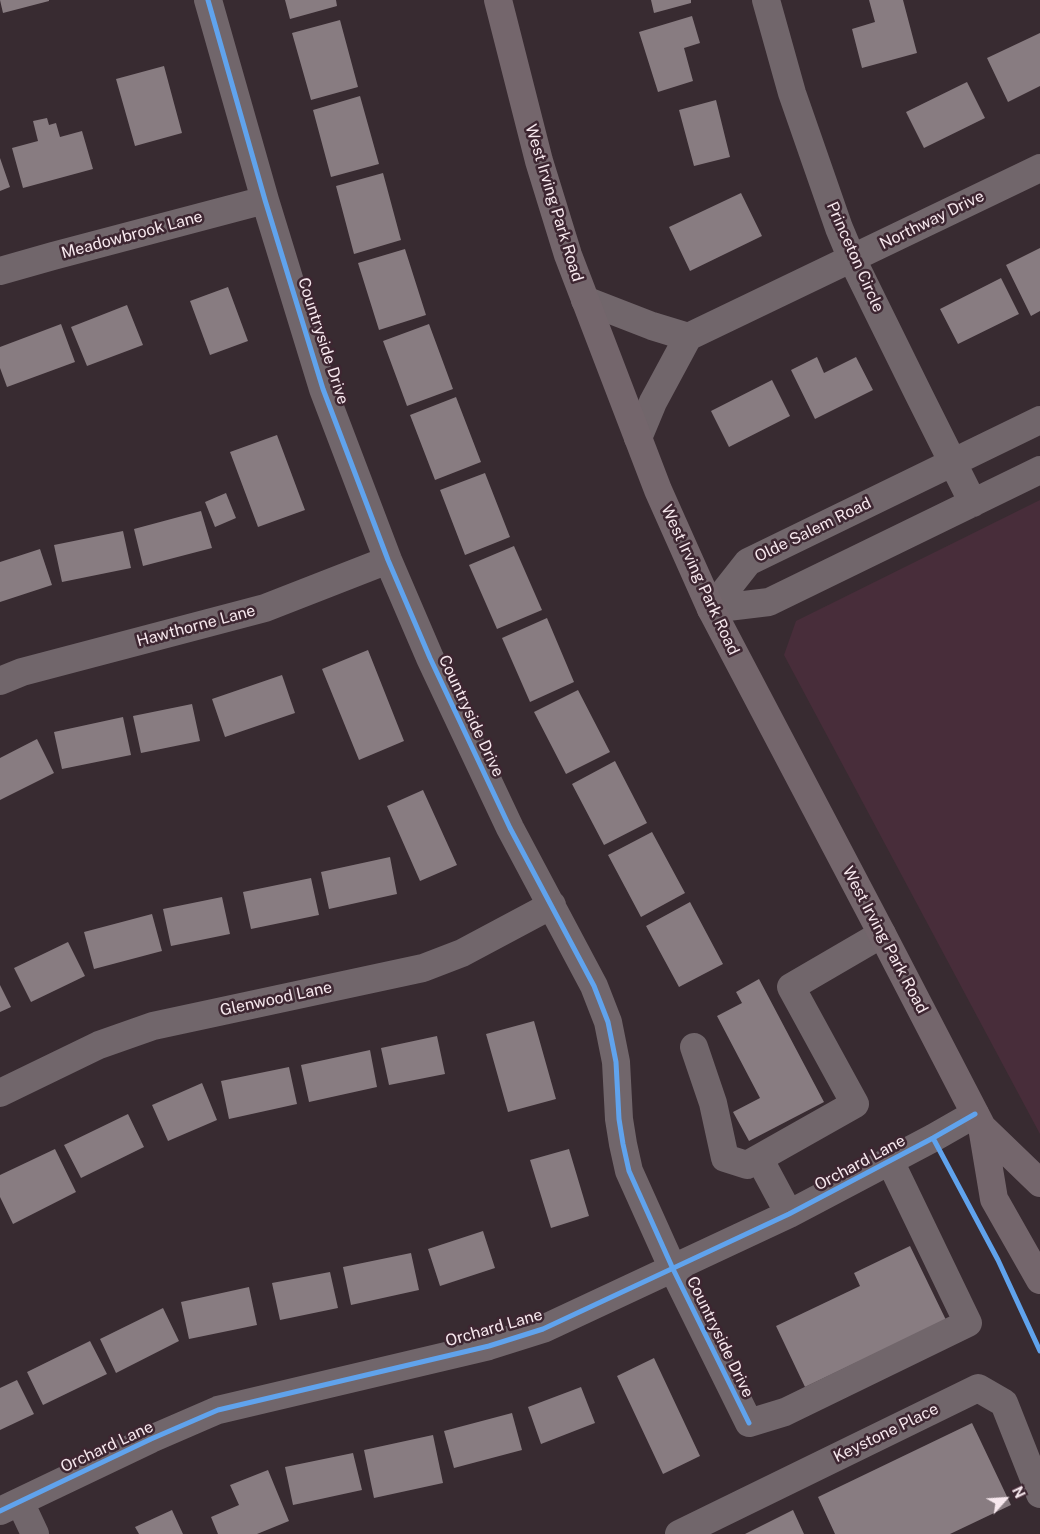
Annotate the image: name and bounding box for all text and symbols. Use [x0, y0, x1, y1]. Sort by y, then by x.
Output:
street label: West Irving Park Road [521, 122, 587, 284]
street label: Northway Drive [877, 186, 987, 254]
street label: Princeton Circle [822, 199, 888, 315]
street label: Meadowbrook Lane [59, 207, 205, 263]
street label: Countryside Drive [293, 275, 353, 407]
street label: Olde Salem Road [752, 493, 874, 567]
street label: West Irving Park Road [657, 502, 743, 658]
street label: Hawthorne Lane [134, 601, 258, 651]
street label: Countryside Drive [434, 652, 508, 780]
street label: West Irving Park Road [838, 863, 932, 1017]
street label: Glenwood Lane [218, 978, 334, 1020]
street label: Orchard Lane [811, 1131, 909, 1195]
street label: Countryside Drive [682, 1273, 758, 1401]
street label: Orchard Lane [443, 1305, 545, 1351]
street label: Keystone Place [830, 1399, 942, 1467]
street label: Orchard Lane [58, 1417, 156, 1477]
north arrow [980, 1474, 1030, 1524]
text: N [1009, 1484, 1028, 1501]

